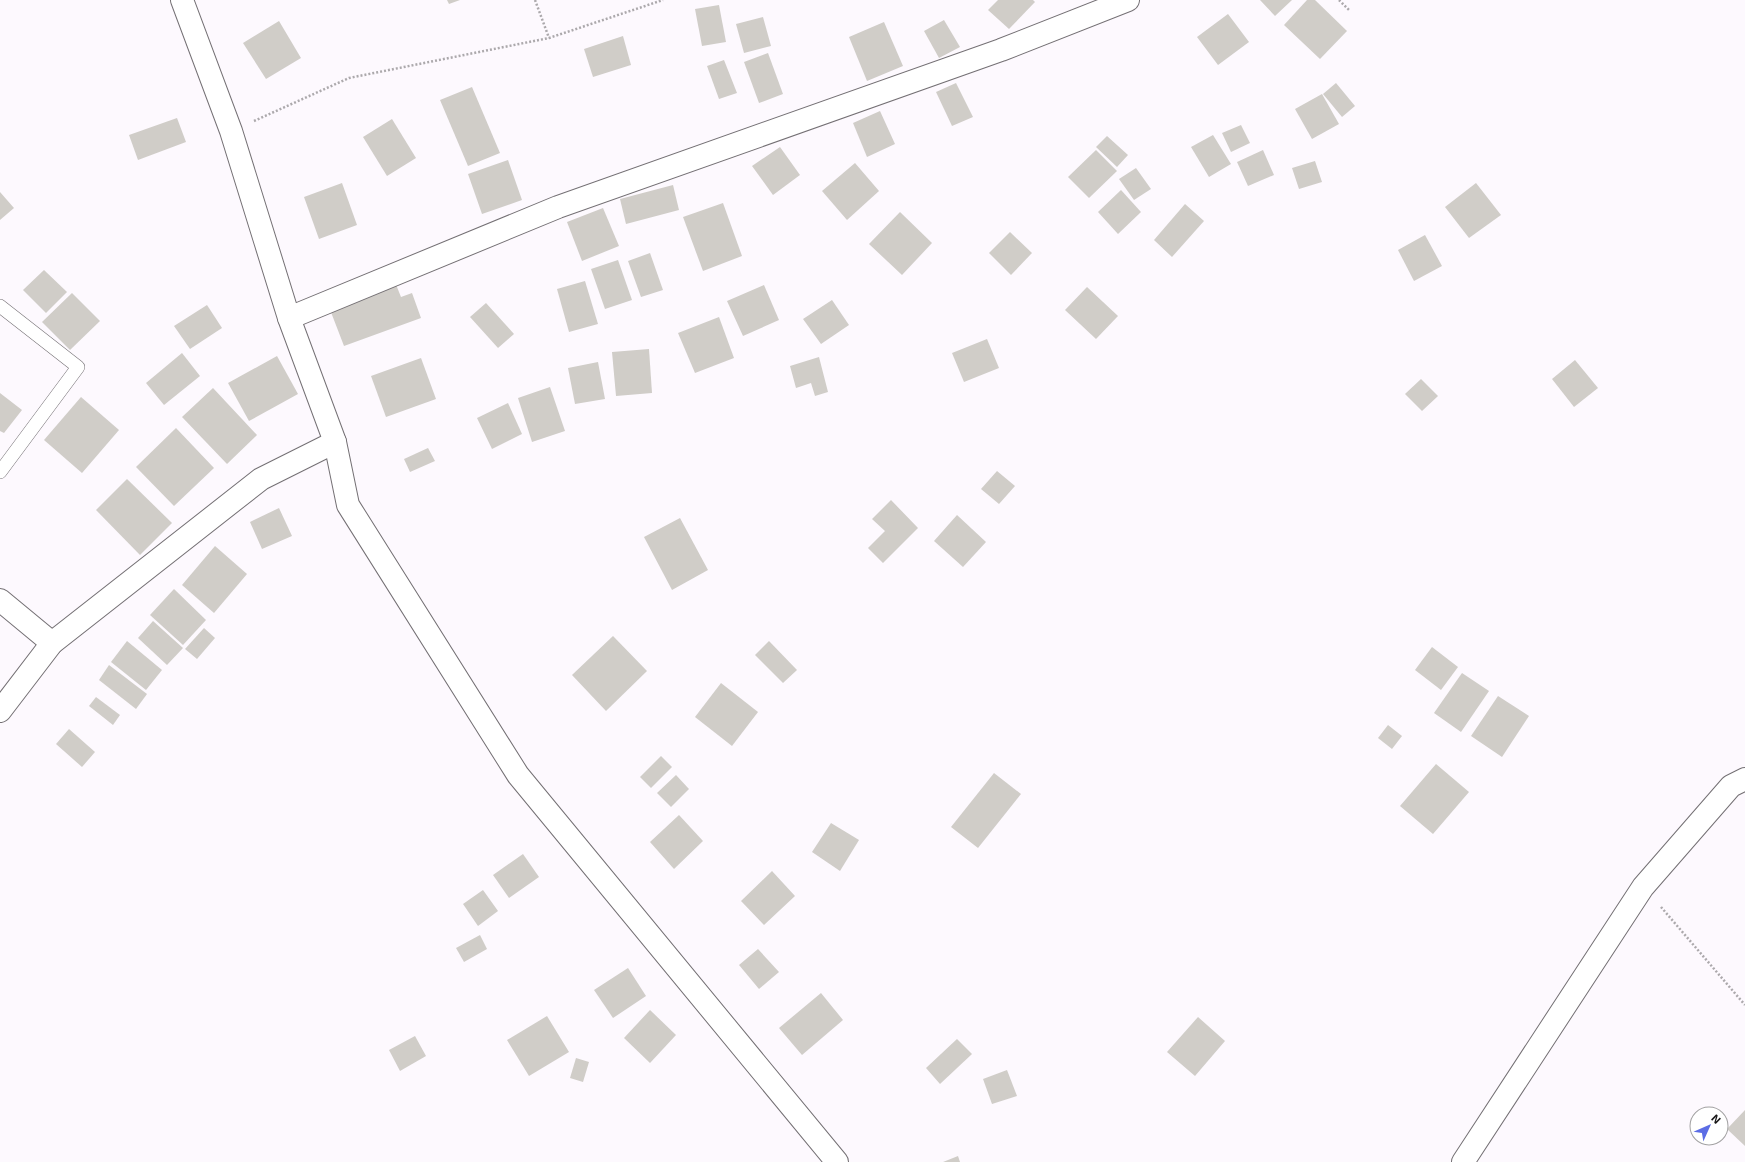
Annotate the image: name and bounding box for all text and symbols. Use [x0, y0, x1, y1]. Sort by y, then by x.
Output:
north arrow [1689, 1106, 1729, 1146]
text: N [1709, 1111, 1724, 1126]

